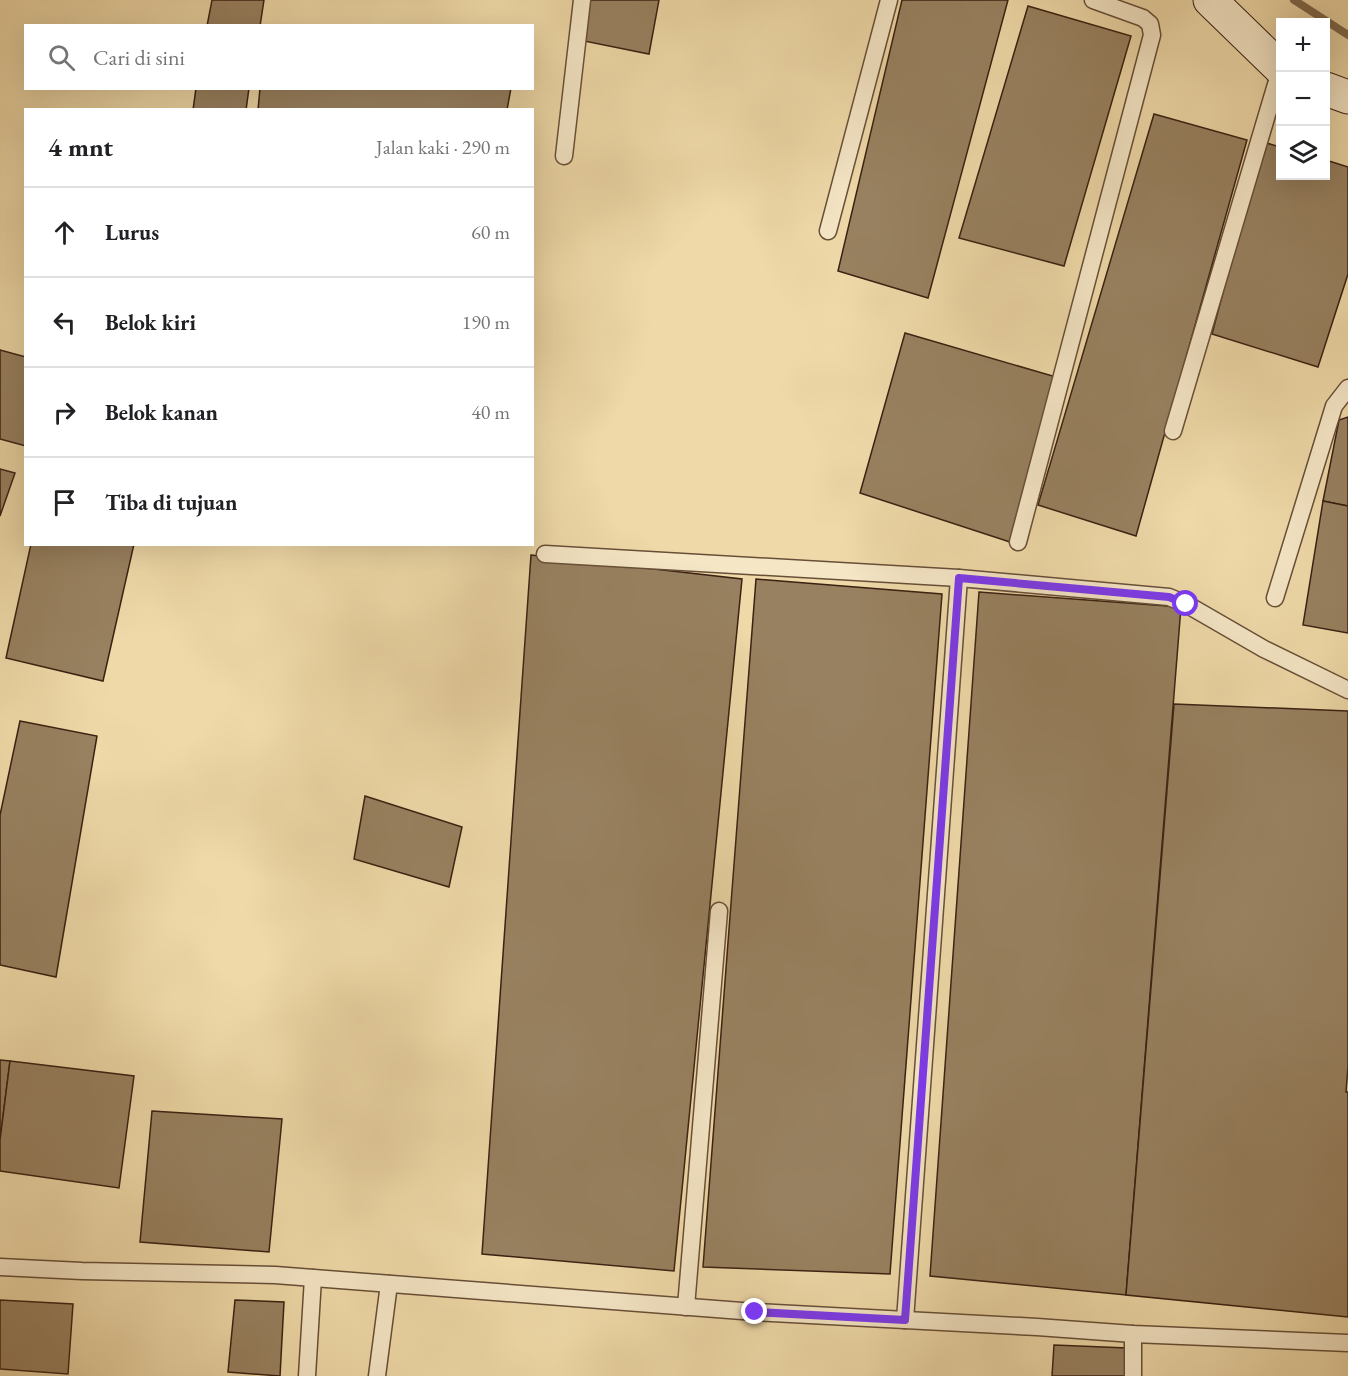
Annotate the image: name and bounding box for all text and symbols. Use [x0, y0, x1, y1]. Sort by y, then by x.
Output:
map controls [1276, 18, 1330, 180]
button: + [1276, 18, 1330, 72]
search box [24, 24, 534, 90]
icon: search [45, 41, 78, 74]
text: Cari di sini [93, 43, 185, 72]
button: − [1276, 72, 1330, 126]
button: layers [1276, 126, 1330, 180]
text: 4 mnt [48, 130, 113, 164]
text: Jalan kaki · 290 m [376, 134, 510, 160]
icon: ahead [48, 216, 81, 249]
text: Lurus [105, 218, 159, 247]
text: 60 m [471, 219, 510, 245]
icon: left [48, 306, 81, 339]
text: Belok kiri [105, 308, 196, 337]
text: 190 m [462, 309, 510, 335]
icon: right [48, 396, 81, 429]
text: Belok kanan [105, 398, 218, 427]
text: 40 m [471, 399, 510, 425]
icon: arrive [48, 486, 81, 519]
text: Tiba di tujuan [105, 488, 237, 517]
route start [1172, 590, 1198, 616]
route end [741, 1298, 767, 1324]

